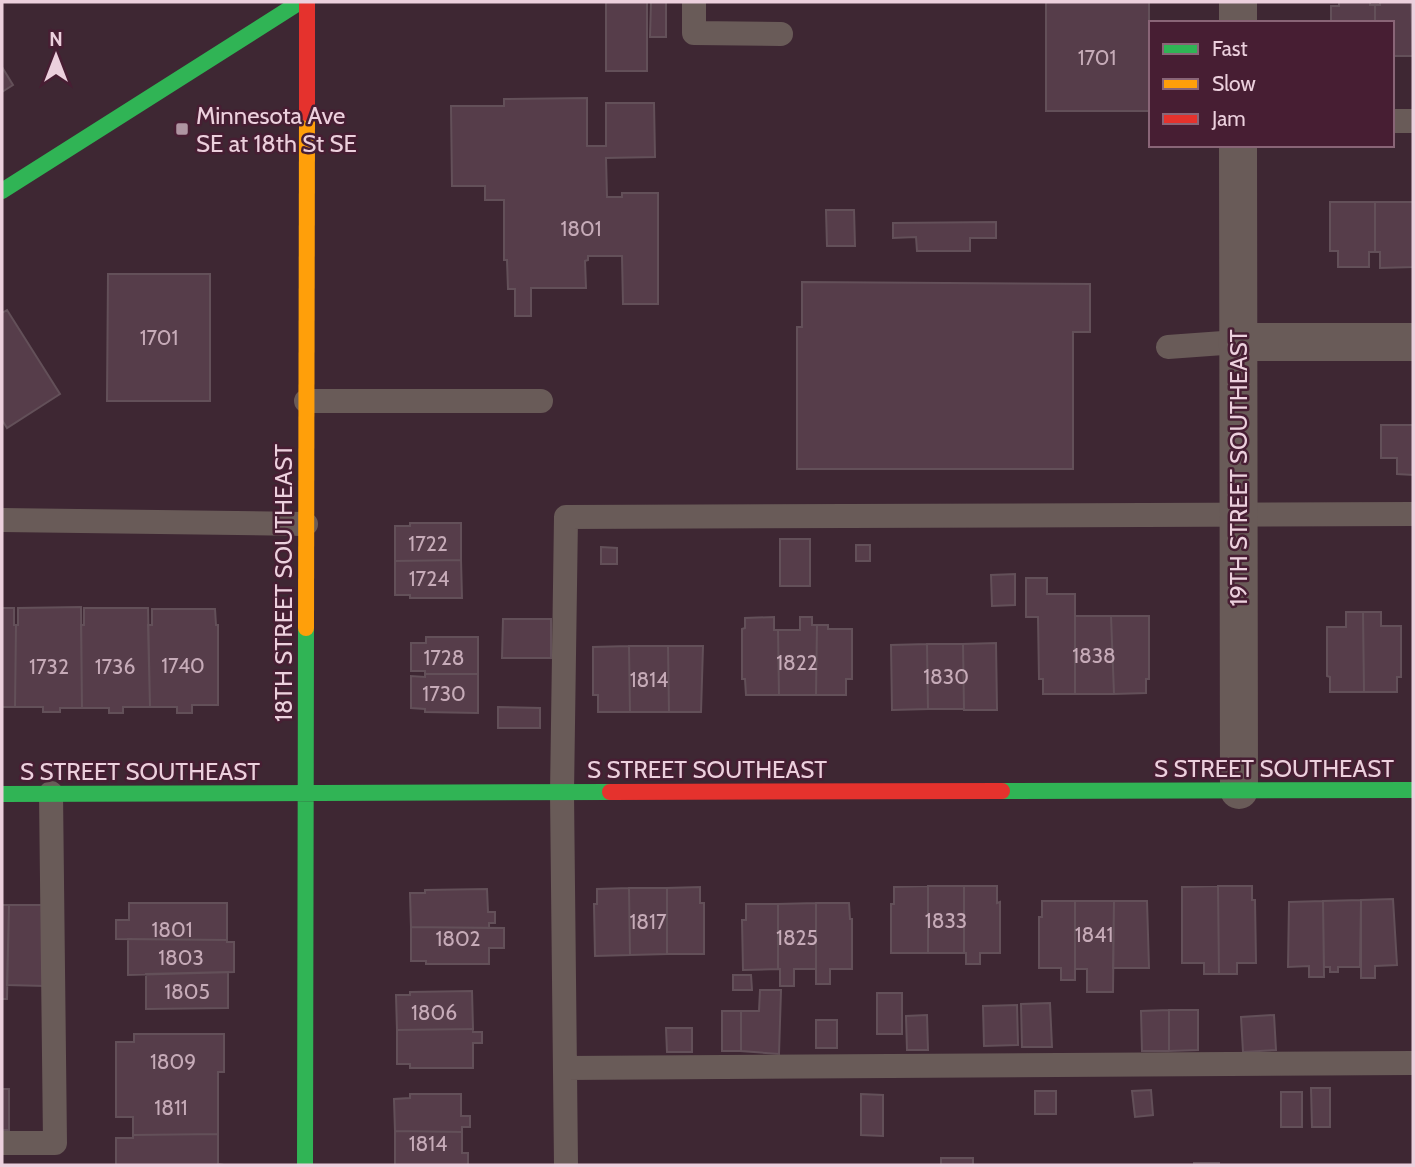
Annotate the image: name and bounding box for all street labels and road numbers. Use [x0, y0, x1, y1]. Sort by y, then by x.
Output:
street label: 19TH STREET SOUTHEAST [1224, 329, 1253, 607]
street label: 18TH STREET SOUTHEAST [269, 444, 298, 722]
street label: S STREET SOUTHEAST [1154, 754, 1394, 783]
street label: S STREET SOUTHEAST [587, 755, 827, 784]
street label: S STREET SOUTHEAST [20, 757, 260, 786]

